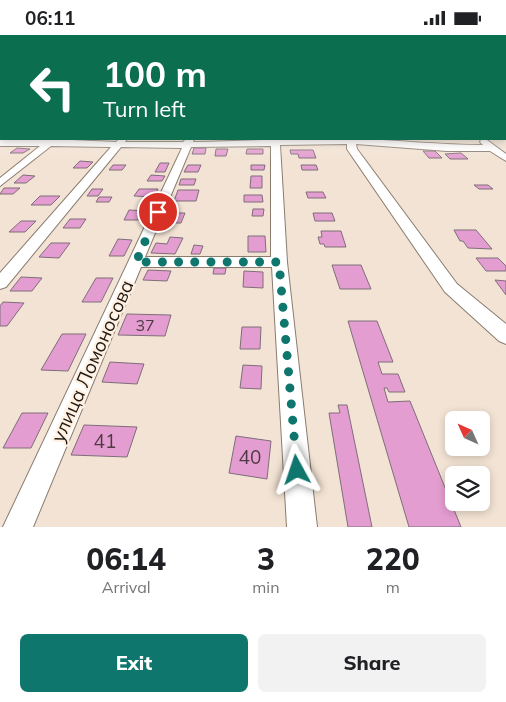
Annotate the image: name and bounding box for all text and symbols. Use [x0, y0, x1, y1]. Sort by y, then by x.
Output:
text: 06:11 [25, 6, 75, 30]
text: 100 m [103, 52, 207, 96]
icon: left [20, 55, 85, 120]
text: Turn left [103, 95, 186, 123]
pin [137, 191, 179, 233]
icon: arrive [144, 198, 172, 226]
street label: улица Ломоносова [45, 276, 139, 446]
house number: 37 [135, 315, 155, 335]
north arrow [445, 411, 490, 456]
map controls [445, 411, 490, 511]
house number: 41 [94, 429, 116, 453]
position arrow [270, 443, 322, 495]
house number: 40 [239, 445, 261, 469]
button: layers [445, 466, 490, 511]
text: 06:14 [86, 540, 166, 578]
text: 3 [257, 540, 275, 578]
text: 220 [366, 540, 420, 578]
text: Arrival [102, 577, 151, 597]
text: min [252, 577, 280, 597]
text: m [386, 577, 400, 597]
button: Exit [20, 634, 248, 692]
button: Share [258, 634, 486, 692]

